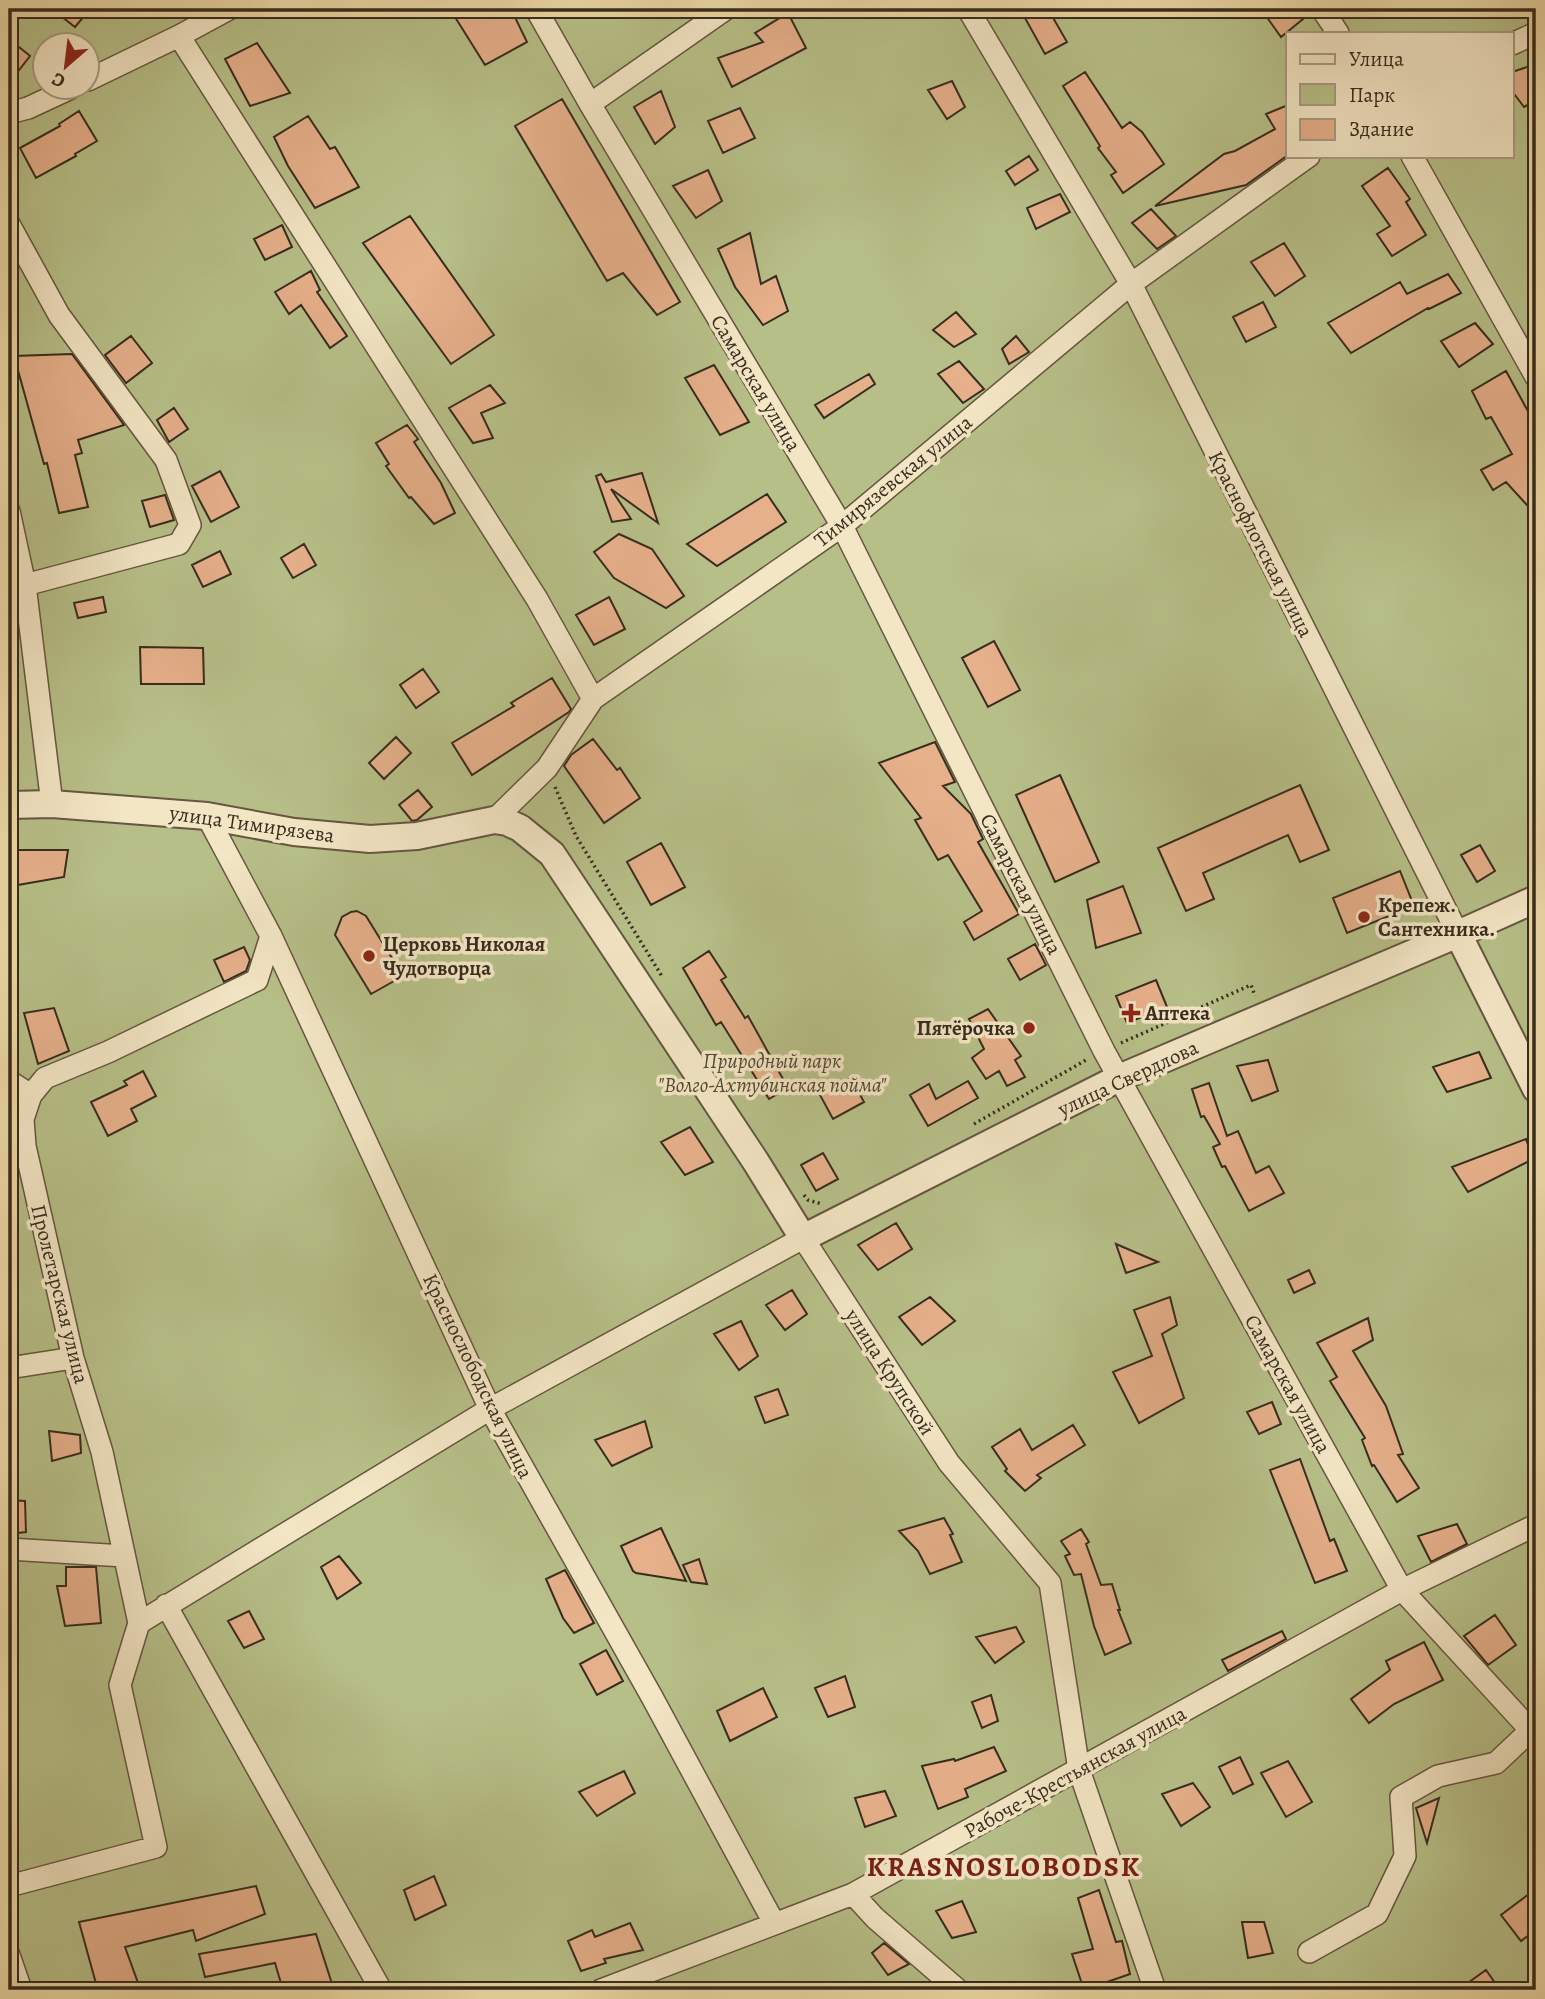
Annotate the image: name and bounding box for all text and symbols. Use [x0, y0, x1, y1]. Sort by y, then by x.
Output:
north arrow [32, 32, 102, 102]
legend [1286, 32, 1514, 158]
text: Улица [1349, 45, 1404, 73]
text: С [47, 66, 70, 94]
text: Парк [1349, 81, 1395, 109]
text: Здание [1349, 115, 1414, 143]
street label: Самарская улица [704, 309, 808, 457]
street label: Тимирязевская улица [808, 408, 978, 554]
street label: Краснофлотская улица [1202, 446, 1320, 642]
street label: улица Тимирязева [167, 798, 337, 849]
street label: Самарская улица [973, 809, 1069, 960]
place label: Крепеж. Сантехника. [1378, 891, 1495, 943]
marker: Крепеж. Сантехника. [1356, 909, 1372, 925]
place label: Церковь Николая Чудотворца [383, 930, 545, 982]
marker: Церковь Николая Чудотворца [361, 948, 377, 964]
place label: Аптека [1144, 999, 1210, 1027]
marker: Аптека [1123, 1005, 1139, 1021]
place label: Пятёрочка [917, 1014, 1015, 1042]
marker: Пятёрочка [1021, 1020, 1037, 1036]
street label: улица Свердлова [1052, 1033, 1203, 1123]
park label: Природный парк "Волго-Ахтубинская пойма" [658, 1047, 887, 1099]
street label: Пролетарская улица [24, 1201, 96, 1387]
street label: Краснослободская улица [416, 1269, 540, 1484]
street label: улица Крупской [838, 1303, 941, 1441]
street label: Самарская улица [1238, 1310, 1338, 1459]
street label: Рабоче-Крестьянская улица [959, 1699, 1191, 1845]
district label: KRASNOSLOBODSK [867, 1848, 1141, 1886]

